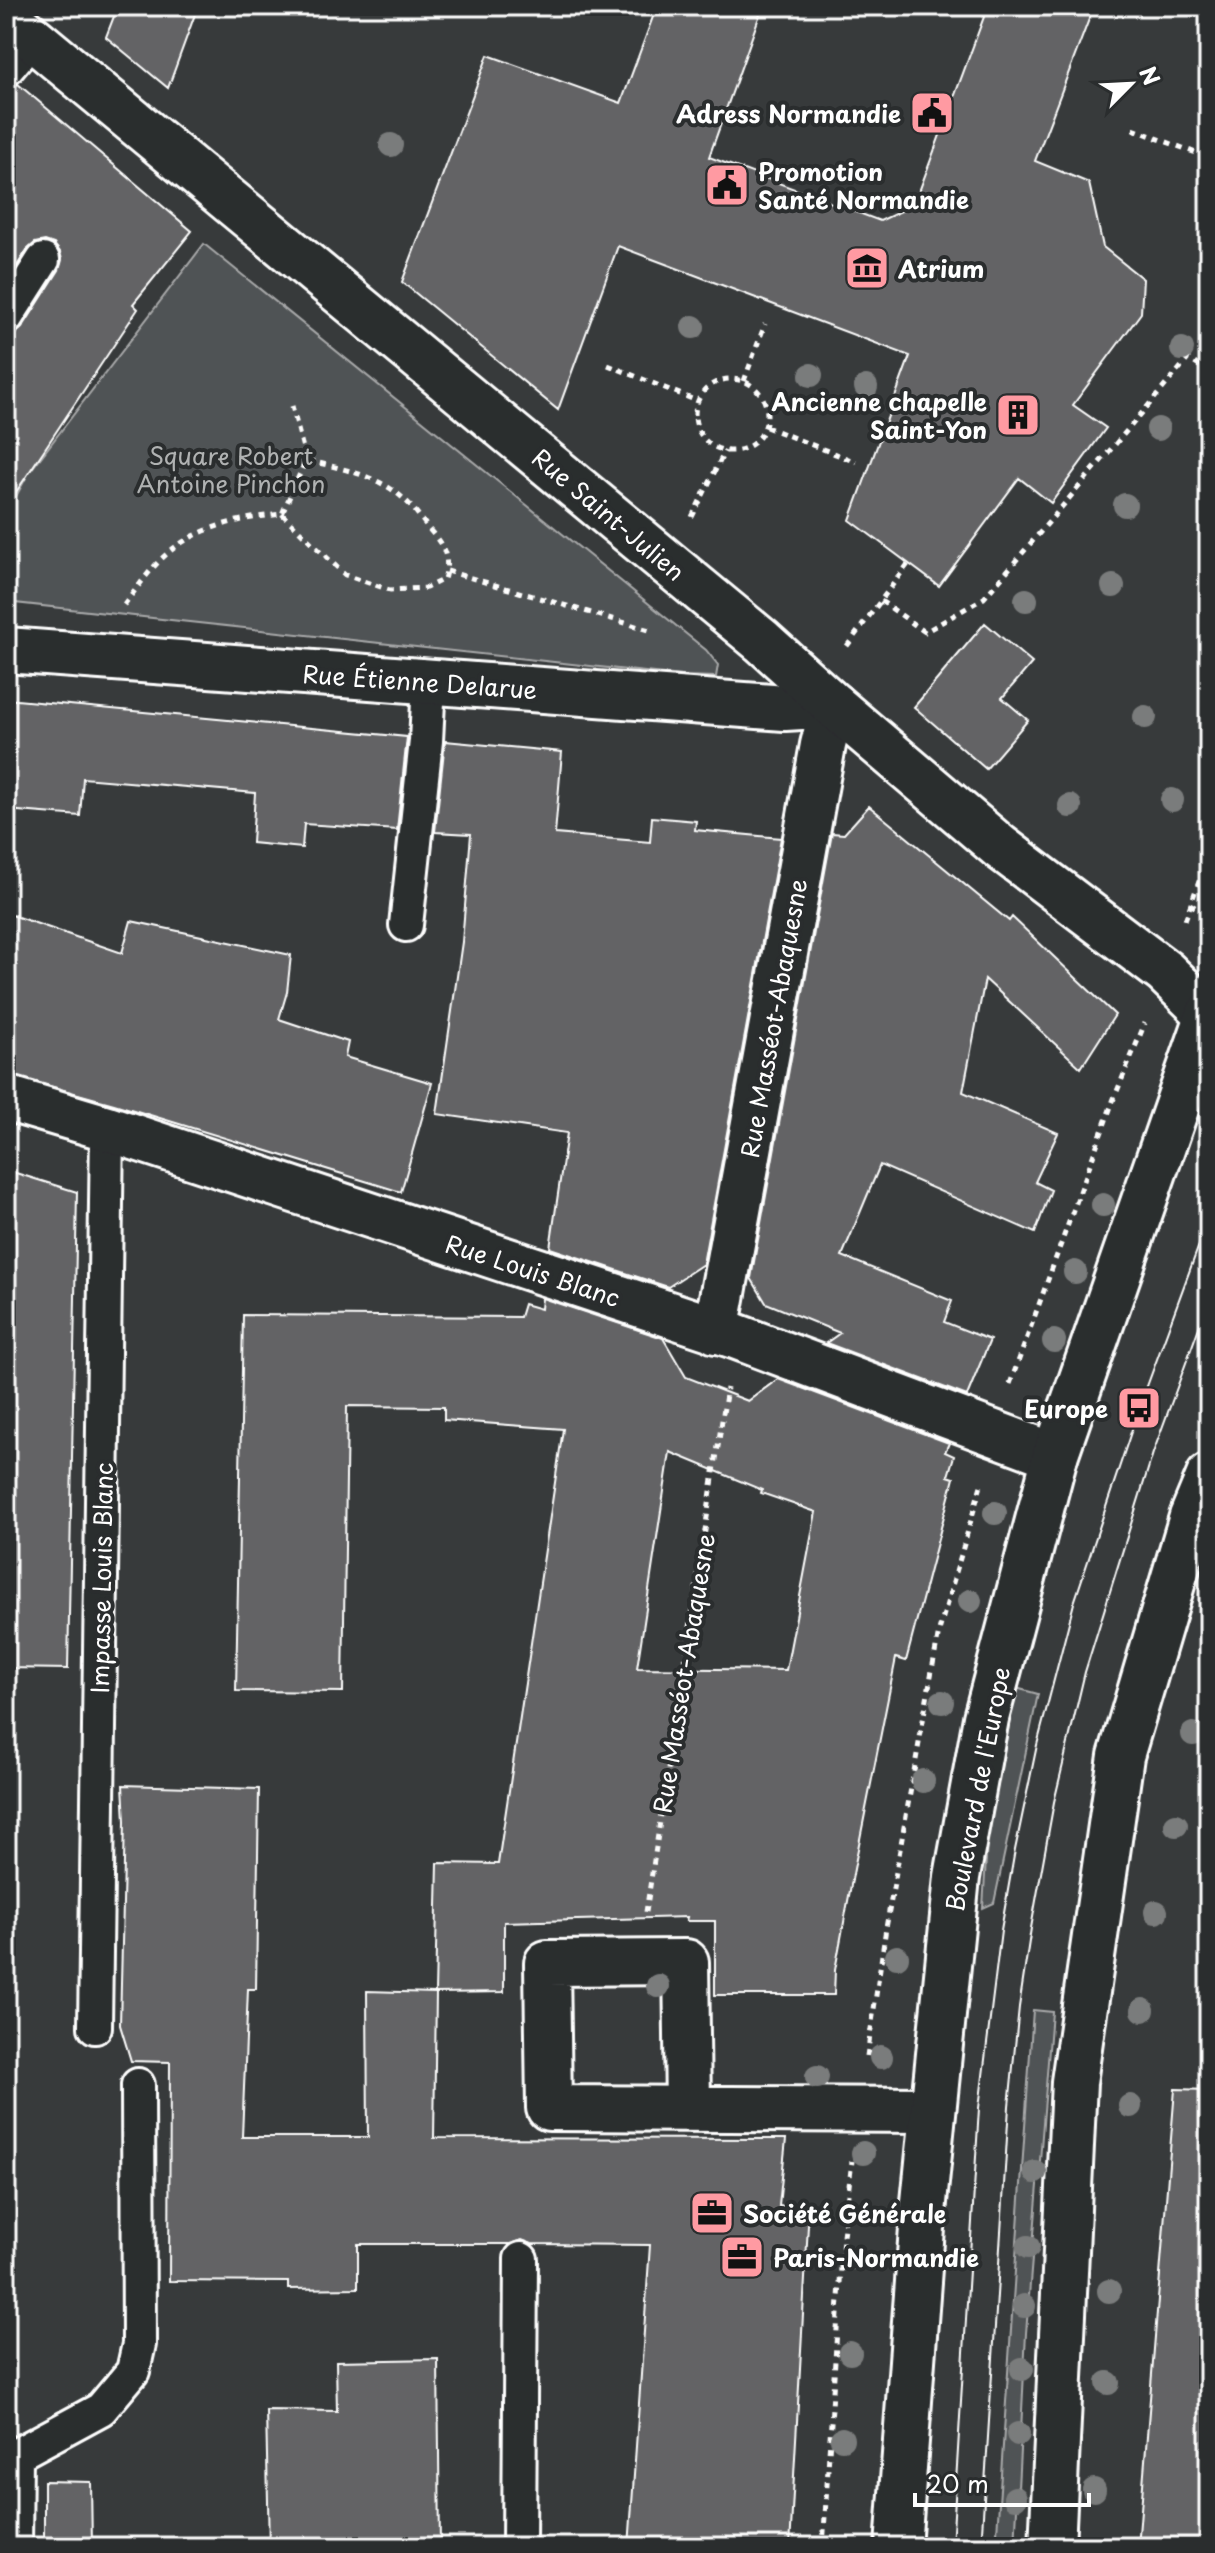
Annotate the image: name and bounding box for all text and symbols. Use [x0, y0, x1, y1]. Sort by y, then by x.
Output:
north arrow [1091, 44, 1171, 124]
text: N [1132, 61, 1169, 90]
public building icon: Adress Normandie [908, 89, 956, 137]
place label: Adress Normandie [676, 95, 901, 131]
place label: Promotion Santé Normandie [758, 153, 969, 217]
public building icon: Promotion Santé Normandie [703, 161, 751, 209]
museum icon: Atrium [843, 244, 891, 292]
place label: Atrium [897, 250, 984, 286]
place label: Ancienne chapelle Saint-Yon [772, 383, 987, 447]
building icon: Ancienne chapelle Saint-Yon [994, 391, 1042, 439]
park label: Square Robert Antoine Pinchon [137, 437, 325, 501]
street label: Rue Saint-Julien [525, 439, 693, 589]
street label: Rue Étienne Delarue [301, 655, 539, 707]
street label: Rue Masséot-Abaquesne [731, 876, 815, 1160]
street label: Rue Louis Blanc [441, 1225, 625, 1315]
bus stop icon: Europe [1115, 1384, 1163, 1432]
place label: Europe [1024, 1390, 1108, 1426]
street label: Impasse Louis Blanc [81, 1462, 121, 1694]
street label: Rue Masséot-Abaquesne [643, 1531, 723, 1815]
street label: Boulevard de l'Europe [936, 1664, 1018, 1914]
office icon: Société Générale [688, 2189, 736, 2237]
place label: Société Générale [743, 2195, 946, 2231]
office icon: Paris-Normandie [718, 2233, 766, 2281]
place label: Paris-Normandie [773, 2239, 979, 2275]
scale bar [915, 2457, 1089, 2507]
text: 20 m [927, 2465, 989, 2501]

